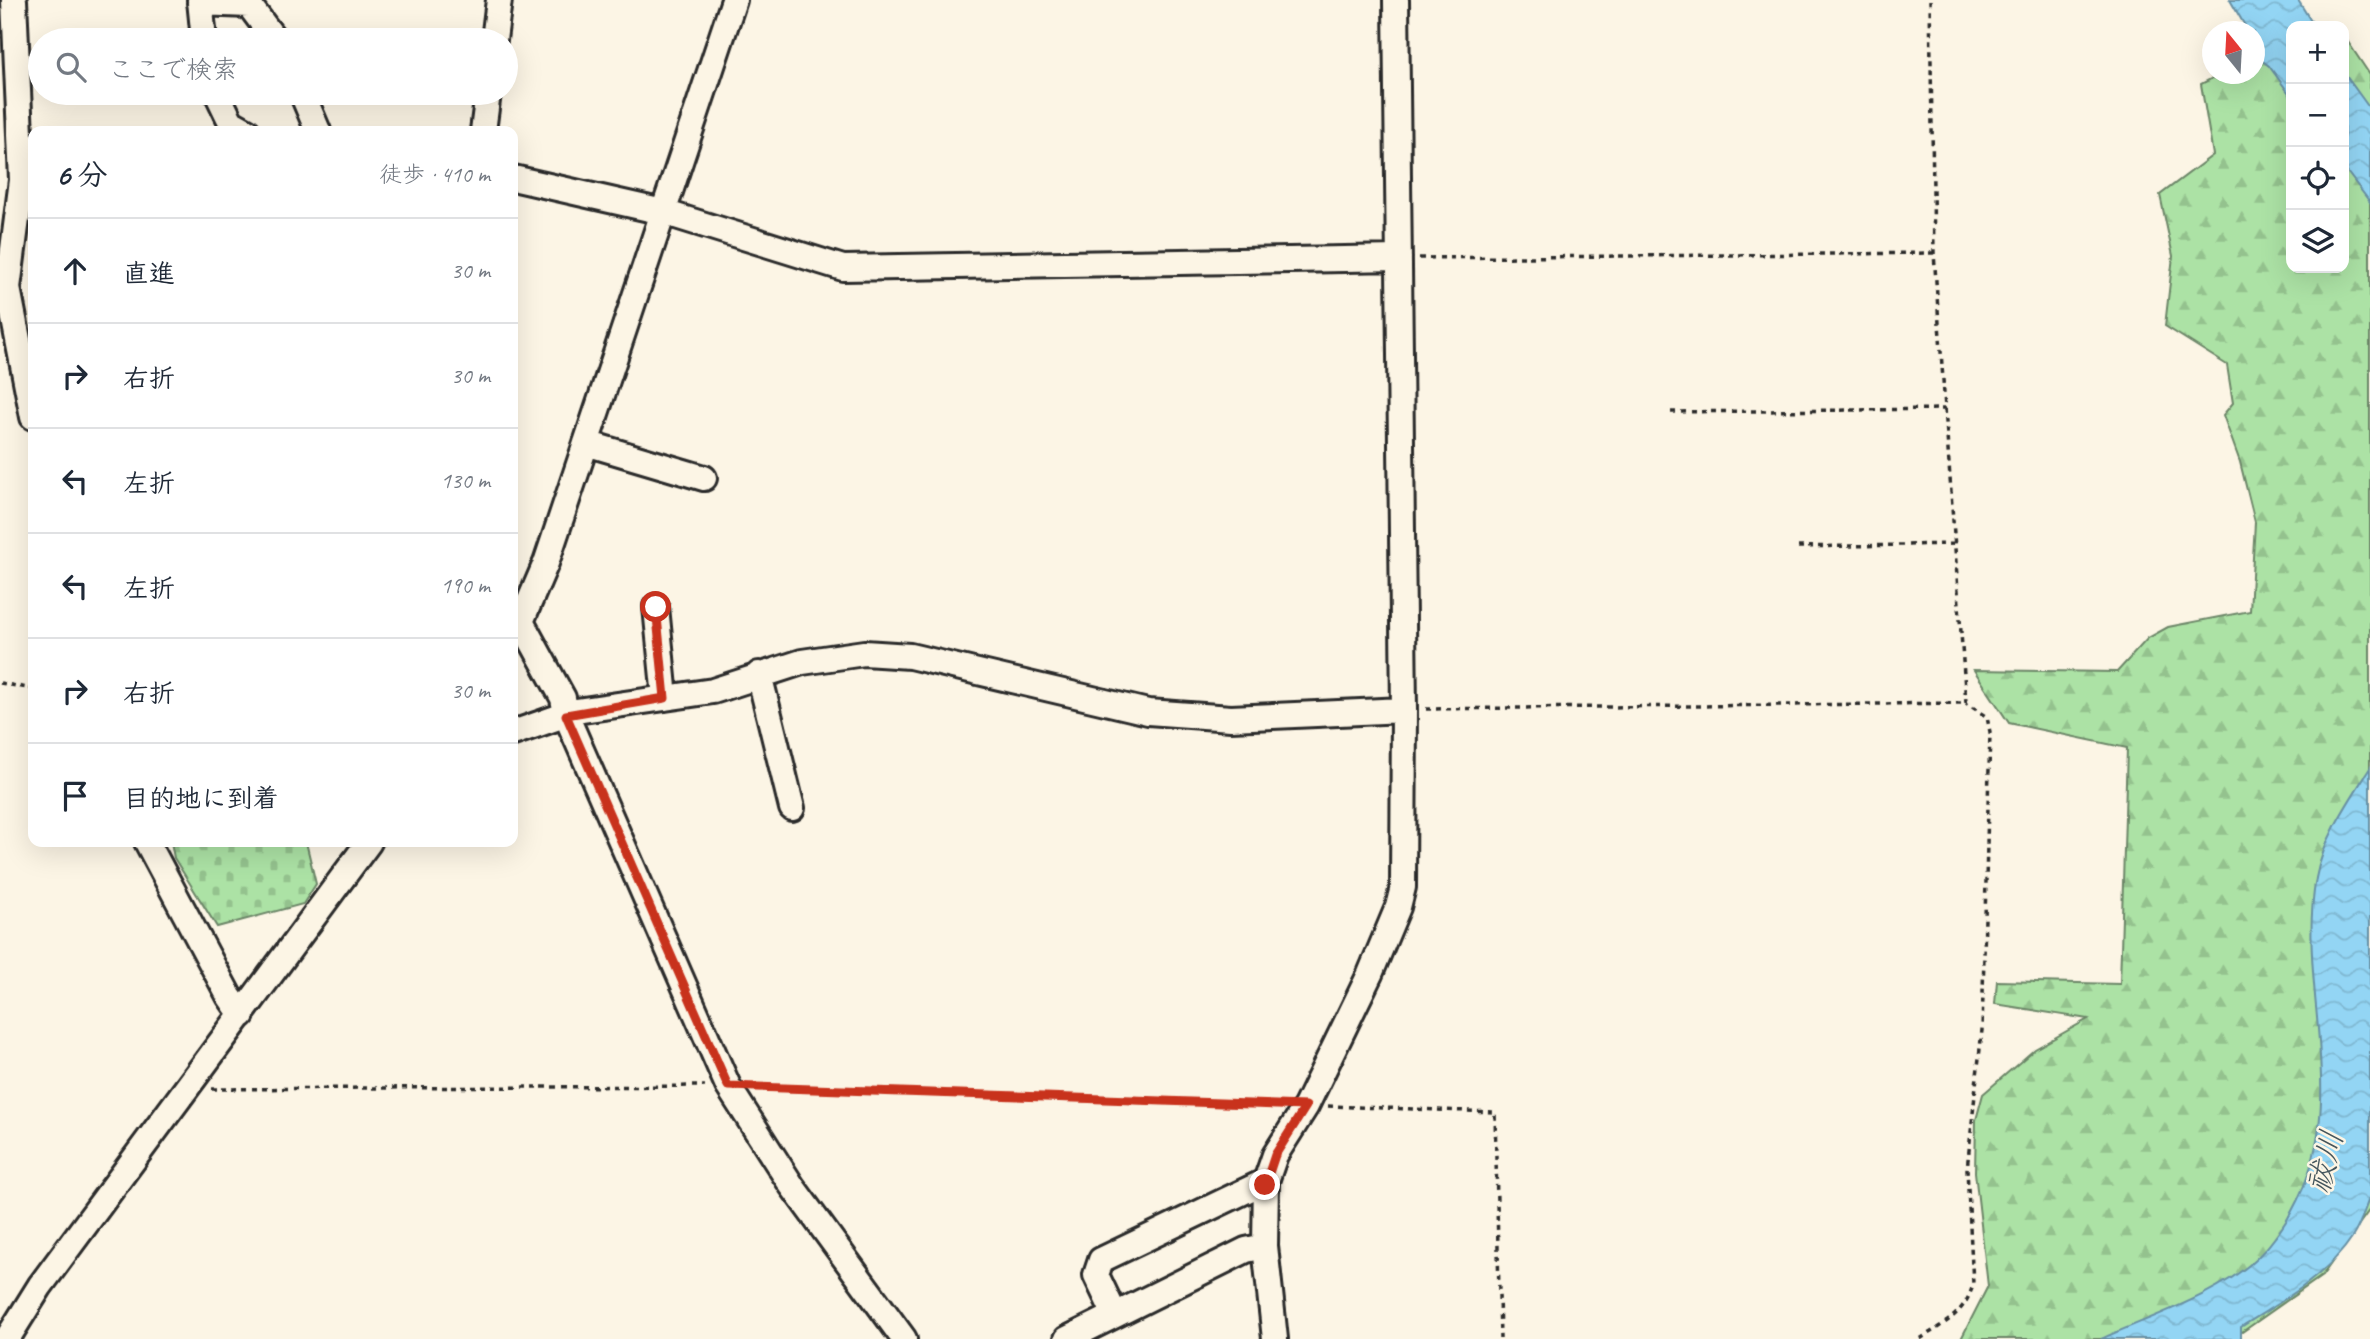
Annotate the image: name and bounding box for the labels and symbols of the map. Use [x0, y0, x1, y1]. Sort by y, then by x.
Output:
north arrow [2202, 21, 2265, 84]
route start [640, 591, 671, 622]
water label: 祓川 [2297, 1126, 2353, 1198]
route end [1249, 1169, 1280, 1200]

